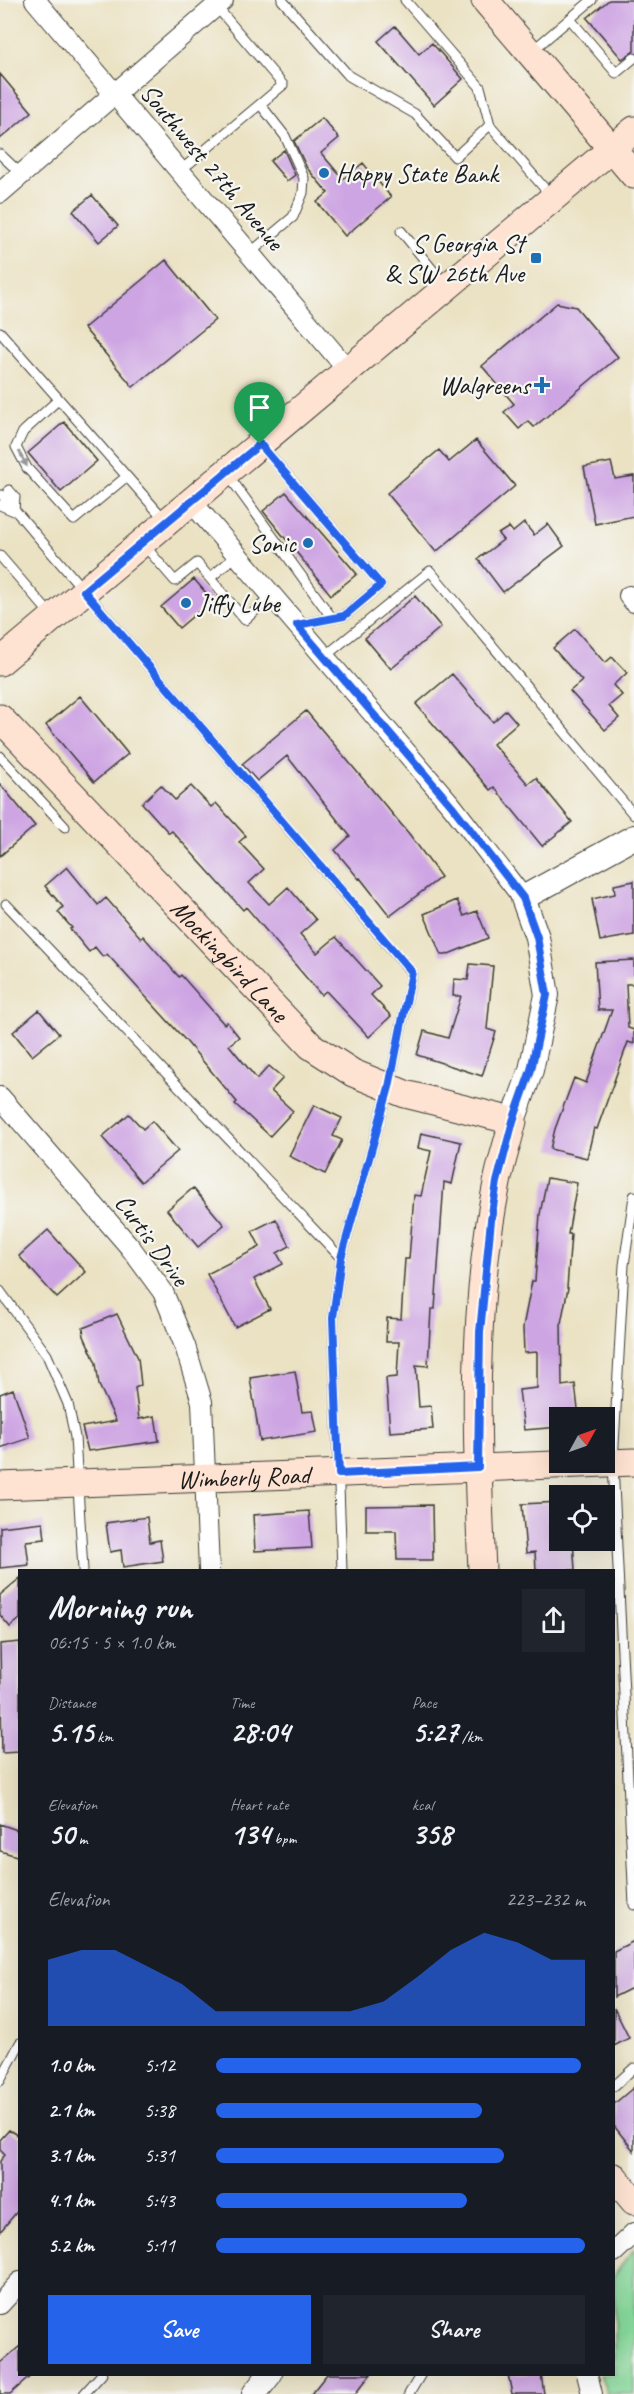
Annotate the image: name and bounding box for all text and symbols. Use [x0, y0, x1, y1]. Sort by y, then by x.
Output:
street label: Southwest 27th Avenue [133, 77, 292, 258]
place label: Happy State Bank [336, 157, 500, 190]
marker: Happy State Bank [317, 166, 331, 180]
place label: S Georgia St & SW 26th Ave [385, 227, 527, 290]
marker: S Georgia St & SW 26th Ave [529, 251, 543, 265]
place label: Walgreens [439, 369, 532, 402]
marker: Walgreens [535, 378, 549, 392]
pin [234, 382, 285, 444]
icon: arrive [243, 391, 276, 424]
one-way arrow [18, 451, 28, 468]
place label: Sonic [249, 527, 297, 560]
marker: Sonic [301, 536, 315, 550]
place label: Jiffy Lube [196, 587, 281, 620]
marker: Jiffy Lube [179, 596, 193, 610]
street label: Mockingbird Lane [164, 892, 297, 1030]
street label: Curtis Drive [107, 1187, 198, 1295]
north arrow [549, 1407, 615, 1473]
map controls [549, 1407, 615, 1551]
street label: Wimberly Road [177, 1458, 314, 1496]
button: locate [549, 1485, 615, 1551]
text: Morning run [48, 1586, 192, 1628]
button: share [522, 1589, 585, 1652]
text: 06:15 · 5 × 1.0 km [48, 1630, 175, 1655]
text: Distance [48, 1693, 96, 1713]
text: Time [230, 1693, 254, 1713]
text: Pace [412, 1693, 437, 1713]
text: 5.15 [48, 1713, 93, 1751]
text: 28:04 [230, 1713, 290, 1751]
text: 5:27 [412, 1713, 458, 1751]
text: km [93, 1727, 113, 1747]
text: /km [458, 1727, 483, 1747]
text: Elevation [48, 1795, 97, 1815]
text: Heart rate [230, 1795, 288, 1815]
text: kcal [412, 1795, 433, 1815]
text: 50 [48, 1815, 75, 1853]
text: 134 [230, 1815, 271, 1853]
text: 358 [412, 1815, 452, 1853]
text: m [75, 1829, 87, 1849]
text: bpm [271, 1829, 296, 1849]
text: Elevation [48, 1887, 110, 1912]
text: 223–232 m [506, 1887, 585, 1912]
text: 1.0 km [48, 2053, 95, 2078]
text: 5:12 [144, 2053, 175, 2078]
text: 2.1 km [48, 2098, 95, 2123]
text: 5:38 [144, 2098, 175, 2123]
text: 3.1 km [48, 2143, 95, 2168]
text: 5:31 [144, 2143, 175, 2168]
text: 4.1 km [48, 2188, 95, 2213]
text: 5:43 [144, 2188, 175, 2213]
text: 5.2 km [48, 2233, 94, 2258]
text: 5:11 [144, 2233, 175, 2258]
button: Save [48, 2295, 311, 2364]
button: Share [323, 2295, 585, 2364]

